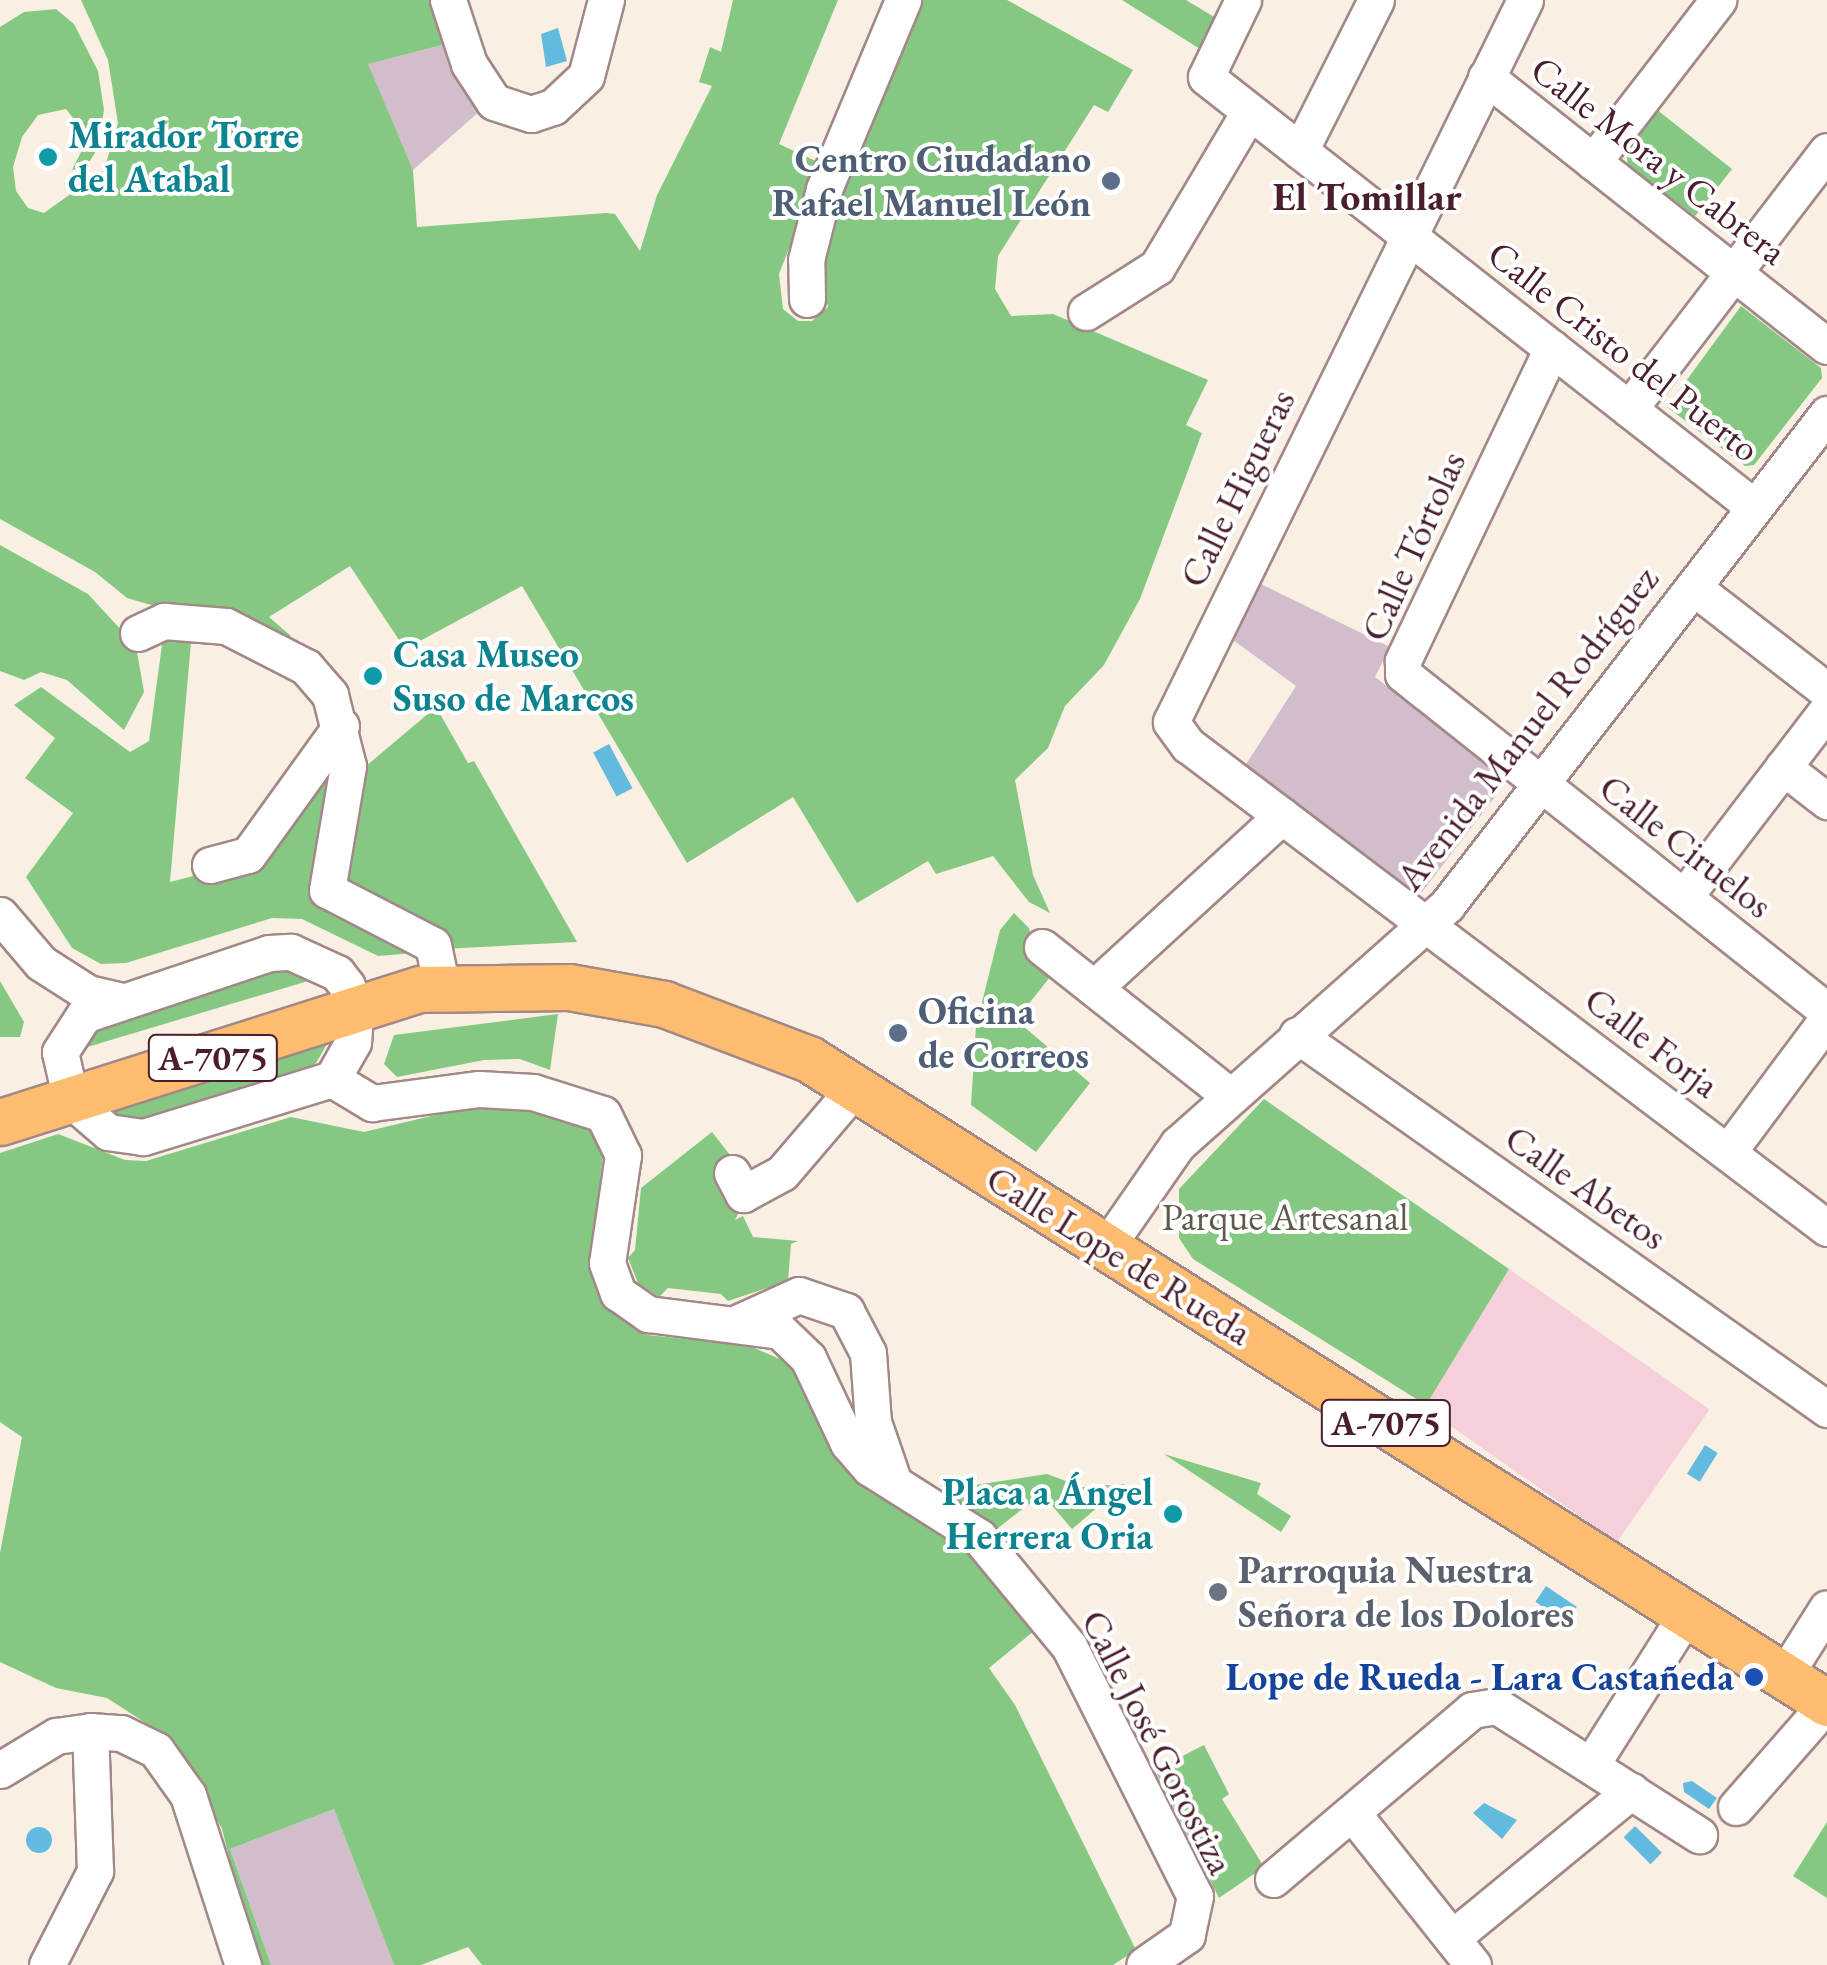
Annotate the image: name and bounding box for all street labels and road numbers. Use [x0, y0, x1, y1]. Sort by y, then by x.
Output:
street label: Calle Mora y Cabrera [1522, 46, 1796, 274]
street label: Calle Cristo del Puerto [1479, 231, 1769, 471]
street label: Calle Higueras [1170, 382, 1304, 594]
street label: Calle Tórtolas [1351, 444, 1475, 648]
street label: Avenida Manuel Rodríguez [1386, 557, 1668, 899]
street label: Calle Ciruelos [1590, 764, 1782, 928]
street label: Calle Forja [1576, 977, 1728, 1107]
road number: A-7075 [146, 1028, 280, 1088]
street label: Calle Abetos [1497, 1115, 1675, 1259]
street label: Calle Lope de Rueda [978, 1155, 1260, 1355]
road number: A-7075 [1318, 1393, 1454, 1453]
street label: Calle José Gorostiza [1072, 1602, 1244, 1882]

